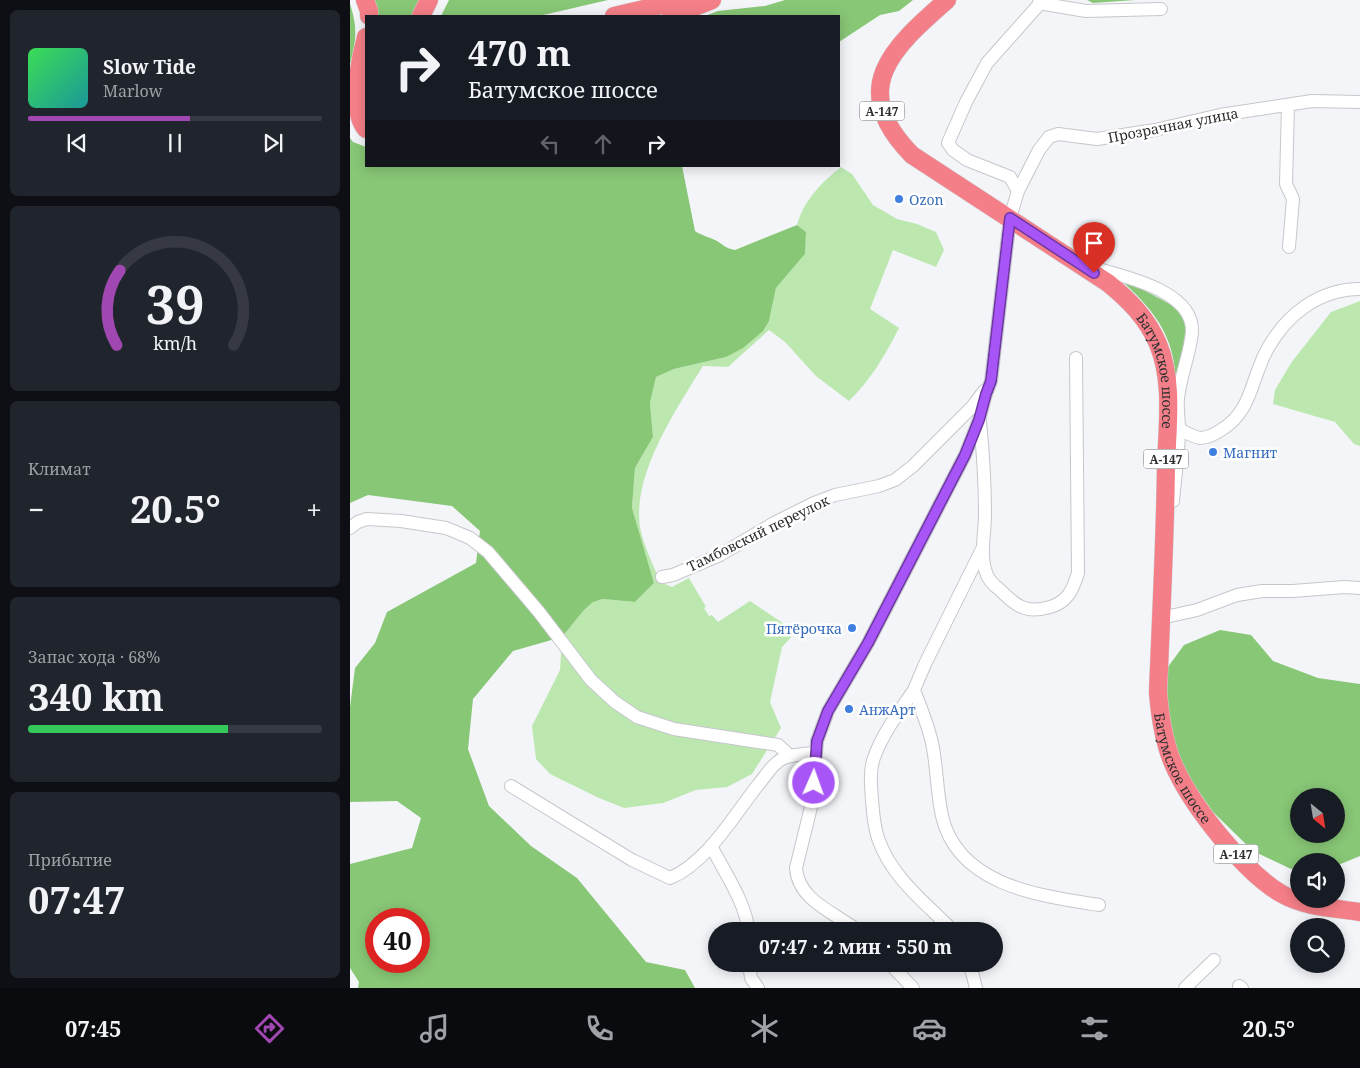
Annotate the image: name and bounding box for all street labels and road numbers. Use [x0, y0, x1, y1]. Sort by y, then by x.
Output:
road number: А-147 [860, 102, 904, 120]
street label: Прозрачная улица [1106, 103, 1240, 147]
street label: Батумское шоссе [1133, 308, 1178, 429]
road number: А-147 [1144, 449, 1188, 468]
street label: Тамбовский переулок [684, 490, 833, 576]
street label: Батумское шоссе [1151, 711, 1216, 827]
road number: А-147 [1214, 844, 1258, 864]

